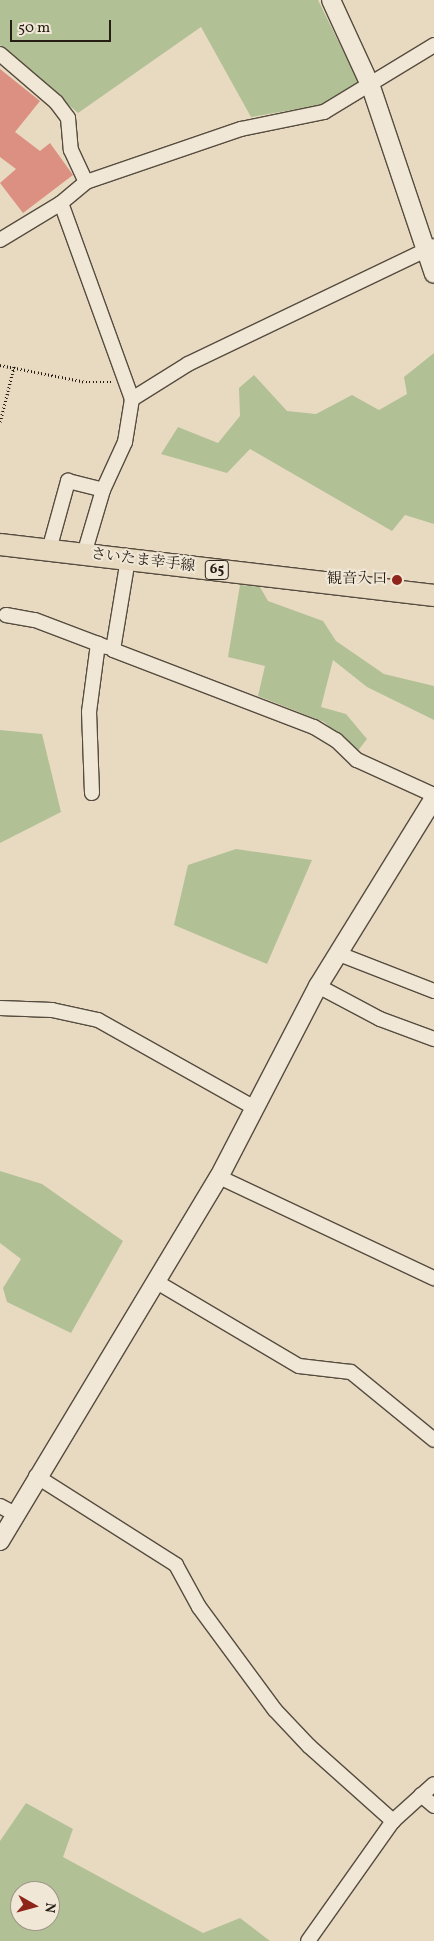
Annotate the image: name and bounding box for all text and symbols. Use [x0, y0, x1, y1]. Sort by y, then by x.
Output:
scale bar [12, 10, 114, 42]
text: 50 m [18, 18, 50, 39]
street label: さいたま幸手線 [90, 546, 196, 576]
road number: 65 [204, 558, 230, 582]
place label: 観音入口 [327, 571, 387, 589]
marker: 観音入口 [391, 574, 403, 586]
north arrow [10, 1881, 60, 1931]
text: N [39, 1902, 59, 1914]

